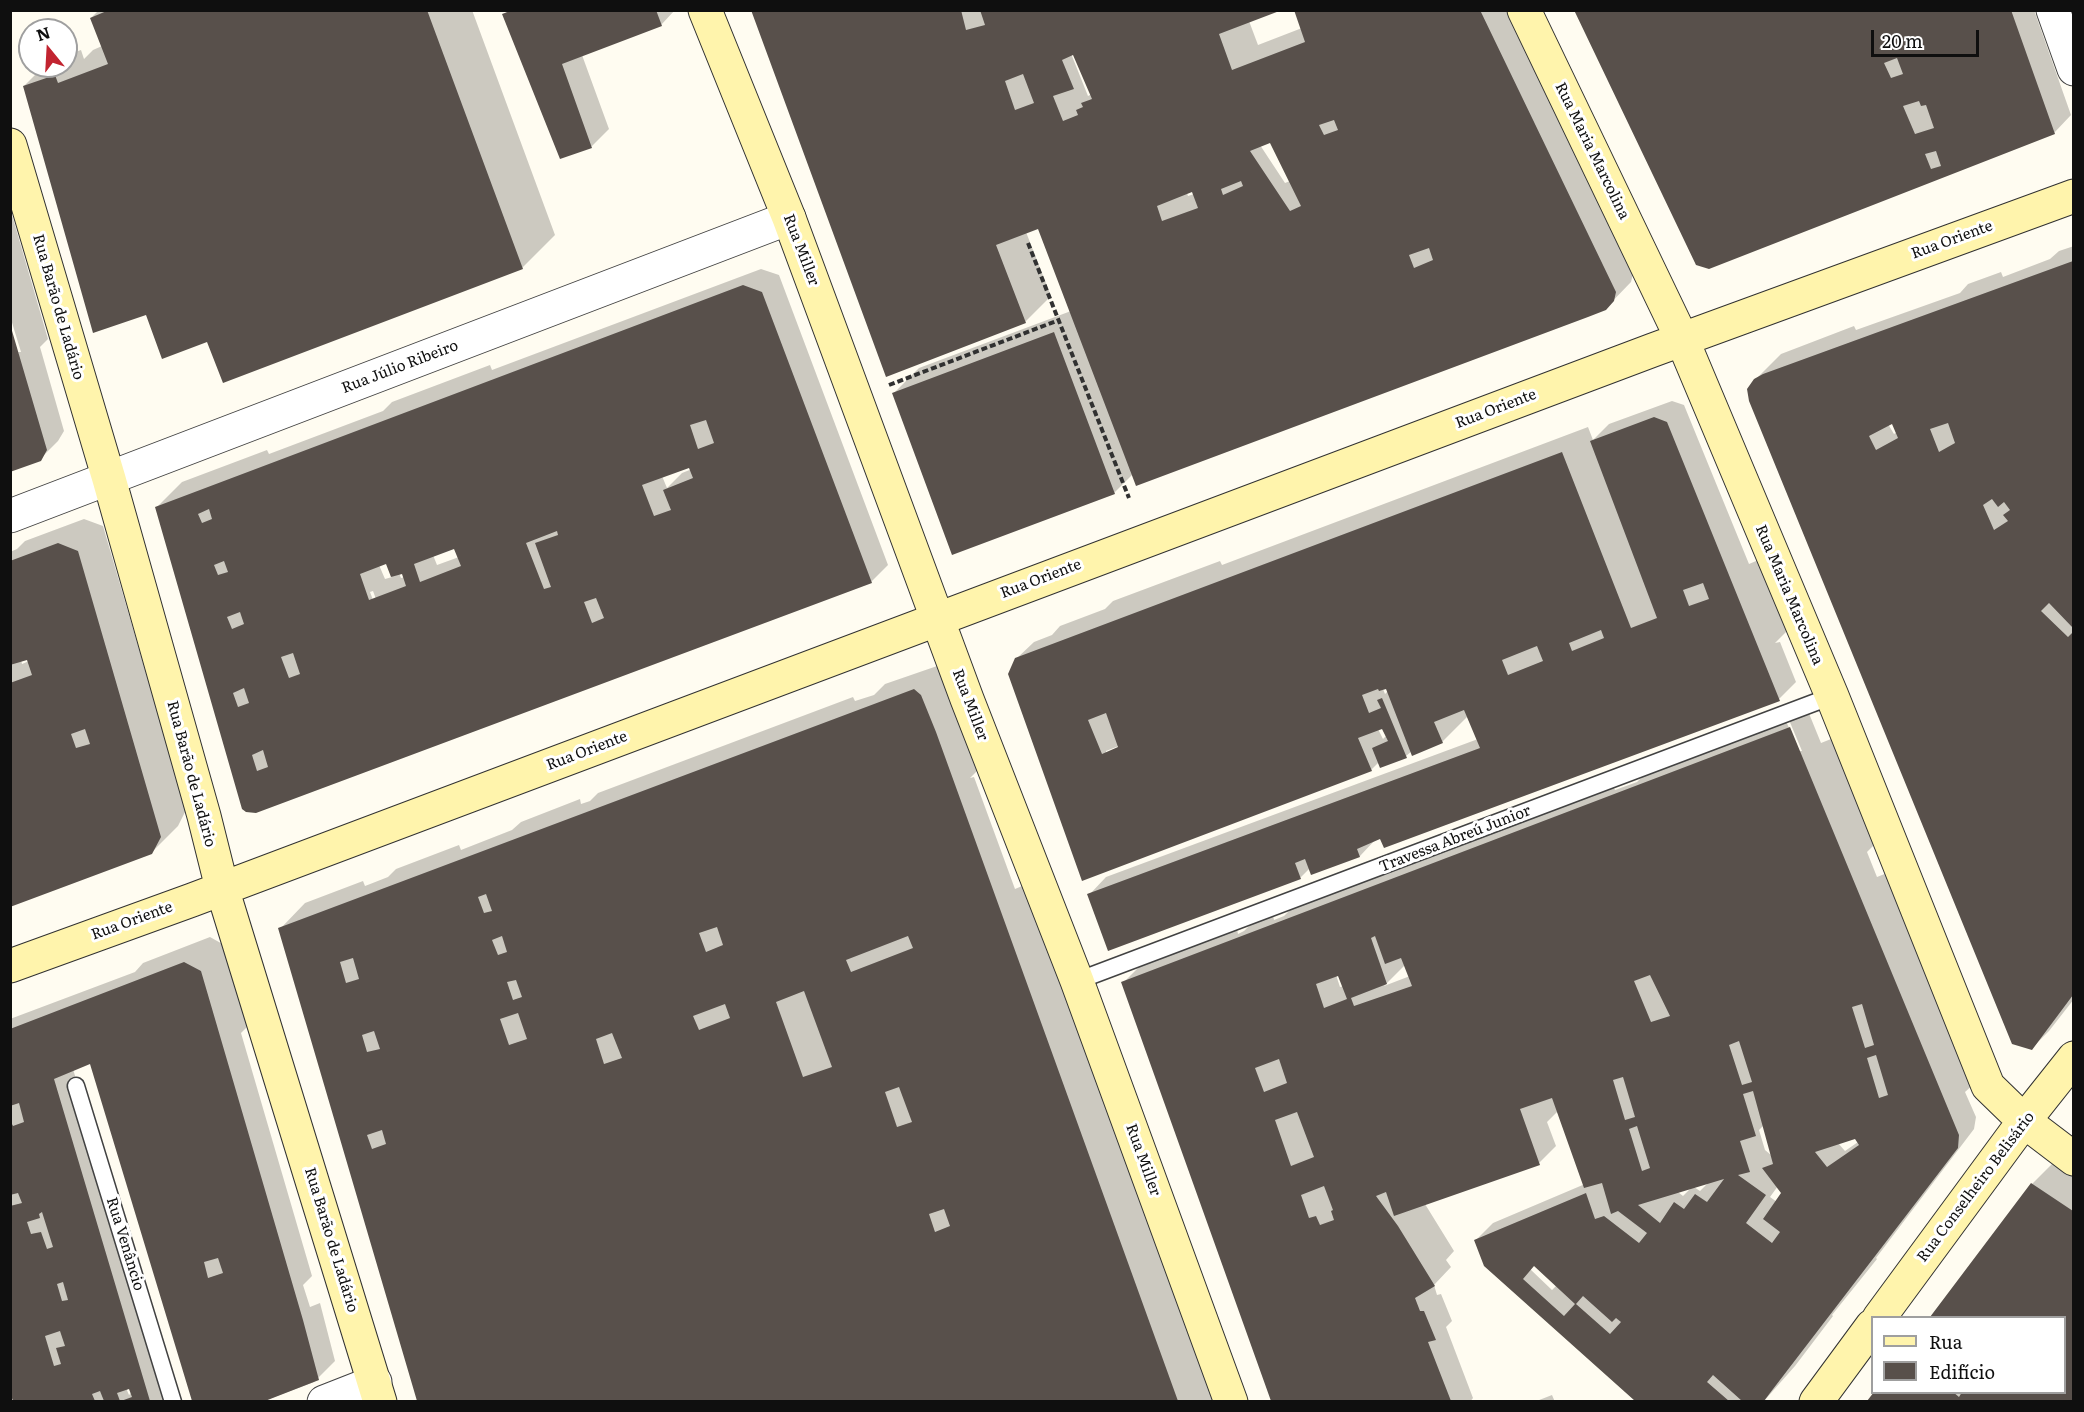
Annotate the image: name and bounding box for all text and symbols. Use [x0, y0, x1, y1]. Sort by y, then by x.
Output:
north arrow [18, 18, 78, 78]
scale bar [1874, 18, 1982, 56]
text: N [33, 19, 53, 46]
text: 20 m [1882, 27, 1923, 54]
street label: Rua Maria Marcolina [1551, 80, 1633, 222]
street label: Rua Miller [779, 212, 823, 288]
street label: Rua Oriente [1909, 217, 1995, 263]
street label: Rua Barão de Ladário [29, 232, 87, 382]
street label: Rua Júlio Ribeiro [339, 337, 461, 397]
street label: Rua Oriente [1453, 385, 1539, 433]
street label: Rua Maria Marcolina [1751, 522, 1827, 668]
street label: Rua Oriente [998, 555, 1084, 603]
street label: Rua Miller [948, 667, 992, 743]
street label: Rua Barão de Ladário [163, 699, 219, 849]
street label: Rua Oriente [544, 727, 630, 775]
street label: Travessa Abreú Junior [1377, 802, 1533, 876]
street label: Rua Oriente [89, 898, 175, 944]
street label: Rua Conselheiro Belisário [1914, 1108, 2038, 1266]
street label: Rua Miller [1122, 1122, 1164, 1198]
street label: Rua Barão de Ladário [300, 1165, 362, 1315]
street label: Rua Venâncio [102, 1195, 148, 1293]
legend [1871, 1316, 2066, 1394]
text: Rua [1929, 1328, 1962, 1355]
text: Edifício [1929, 1358, 1995, 1385]

